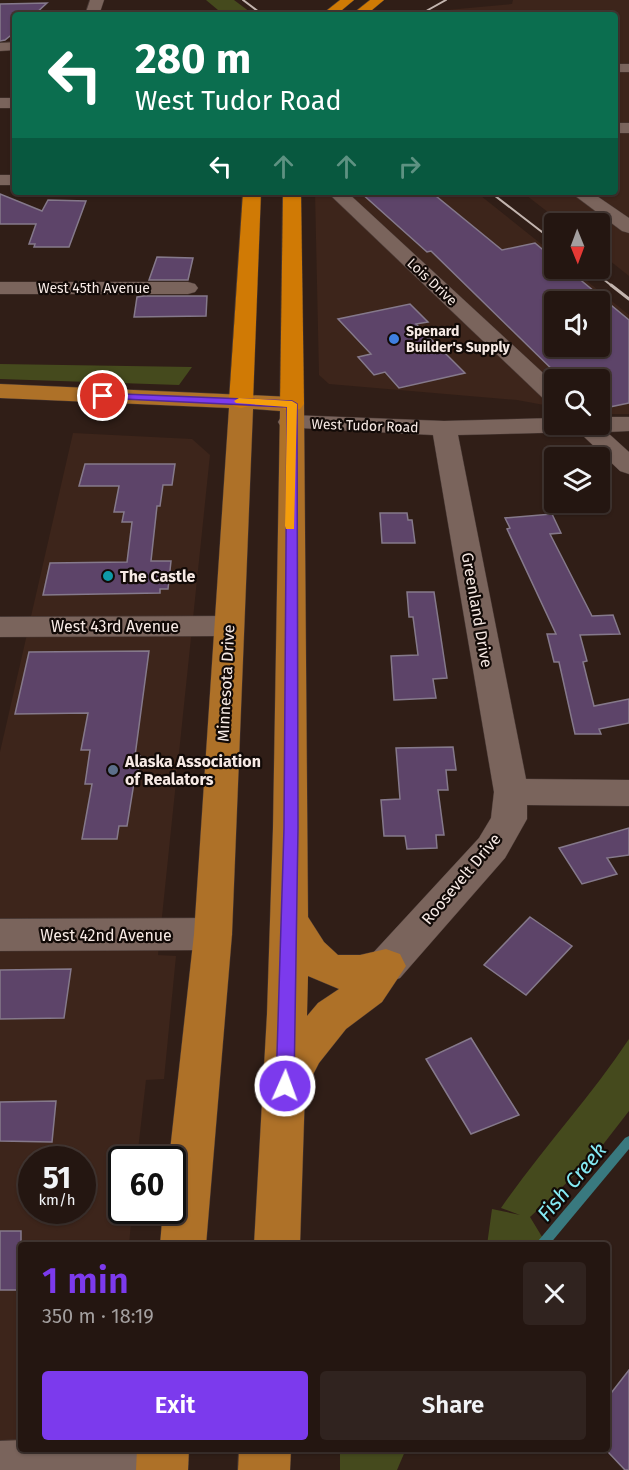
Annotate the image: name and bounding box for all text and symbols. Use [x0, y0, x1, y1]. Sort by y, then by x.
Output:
text: 280 m [135, 34, 251, 84]
icon: left [36, 36, 114, 114]
text: West Tudor Road [135, 85, 342, 117]
icon: left [204, 150, 237, 183]
icon: ahead [267, 150, 300, 183]
icon: ahead [330, 150, 363, 183]
icon: right [393, 150, 426, 183]
north arrow [544, 213, 610, 279]
map controls [544, 213, 610, 513]
street label: Lois Drive [404, 255, 460, 309]
street label: West 45th Avenue [38, 280, 150, 297]
button: sound [544, 291, 610, 357]
place label: Spenard Builder's Supply [406, 323, 511, 356]
marker: Spenard Builder's Supply [387, 332, 401, 346]
button: search [544, 369, 610, 435]
pin [77, 370, 128, 421]
icon: arrive [86, 379, 119, 412]
street label: West Tudor Road [311, 416, 419, 436]
button: layers [544, 447, 610, 513]
street label: Greenland Drive [458, 551, 496, 669]
place label: The Castle [120, 567, 196, 586]
marker: The Castle [101, 569, 115, 583]
street label: West 43rd Avenue [51, 617, 179, 636]
street label: Minnesota Drive [213, 624, 239, 742]
place label: Alaska Association of Realators [124, 752, 261, 789]
marker: Alaska Association of Realators [106, 763, 120, 777]
street label: Roosevelt Drive [417, 830, 505, 928]
street label: West 42nd Avenue [40, 926, 172, 945]
position arrow [253, 1054, 317, 1118]
water label: Fish Creek [532, 1137, 612, 1227]
speed limit sign: 60 [108, 1146, 186, 1224]
text: 51 [43, 1160, 71, 1196]
text: km/h [38, 1191, 76, 1209]
text: 1 min [42, 1259, 129, 1303]
button: close [523, 1262, 586, 1325]
text: 350 m · 18:19 [42, 1304, 154, 1328]
button: Exit [42, 1371, 308, 1440]
button: Share [320, 1371, 586, 1440]

